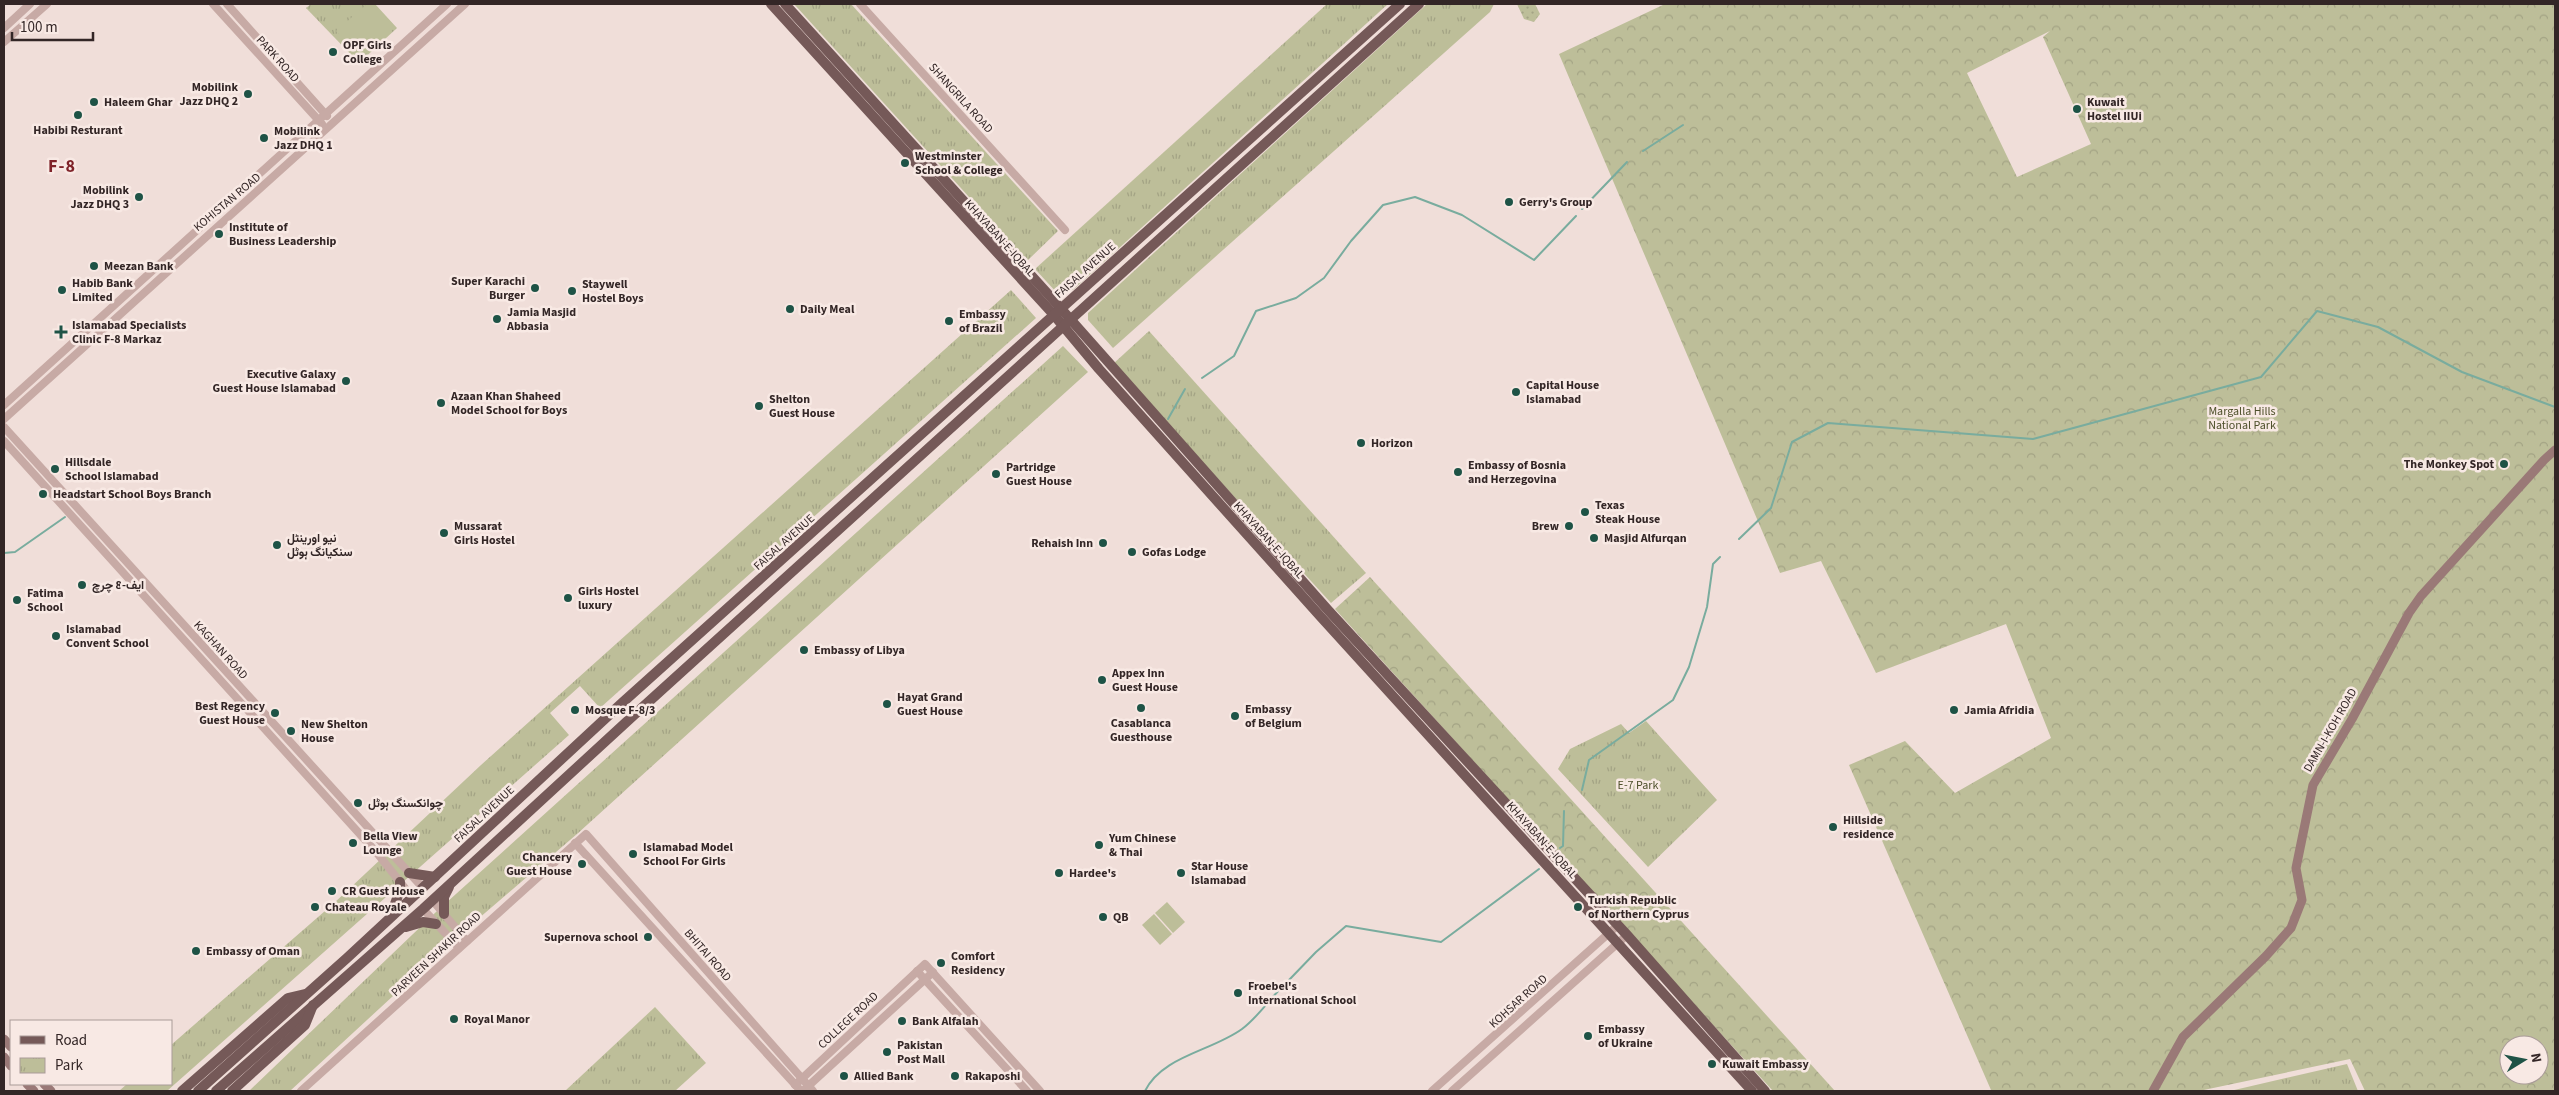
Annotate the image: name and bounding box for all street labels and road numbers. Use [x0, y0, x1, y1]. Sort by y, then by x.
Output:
street label: PARK ROAD [252, 32, 303, 86]
street label: SHANGRILA ROAD [924, 59, 997, 137]
street label: KOHISTAN ROAD [190, 169, 265, 236]
street label: KHAYABAN-E-IQBAL [960, 196, 1039, 281]
street label: FAISAL AVENUE [1051, 238, 1120, 302]
street label: KHAYABAN-E-IQBAL [1229, 498, 1308, 583]
street label: FAISAL AVENUE [750, 510, 819, 574]
street label: KAGHAN ROAD [190, 617, 252, 683]
street label: DAMN-I-KOH ROAD [2299, 685, 2361, 775]
street label: FAISAL AVENUE [450, 782, 518, 847]
street label: KHAYABAN-E-IQBAL [1502, 798, 1581, 883]
street label: PARVEEN SHAKIR ROAD [388, 908, 485, 1001]
street label: BHITAI ROAD [680, 925, 735, 985]
street label: KOHSAR ROAD [1485, 971, 1551, 1032]
street label: COLLEGE ROAD [814, 988, 882, 1053]

